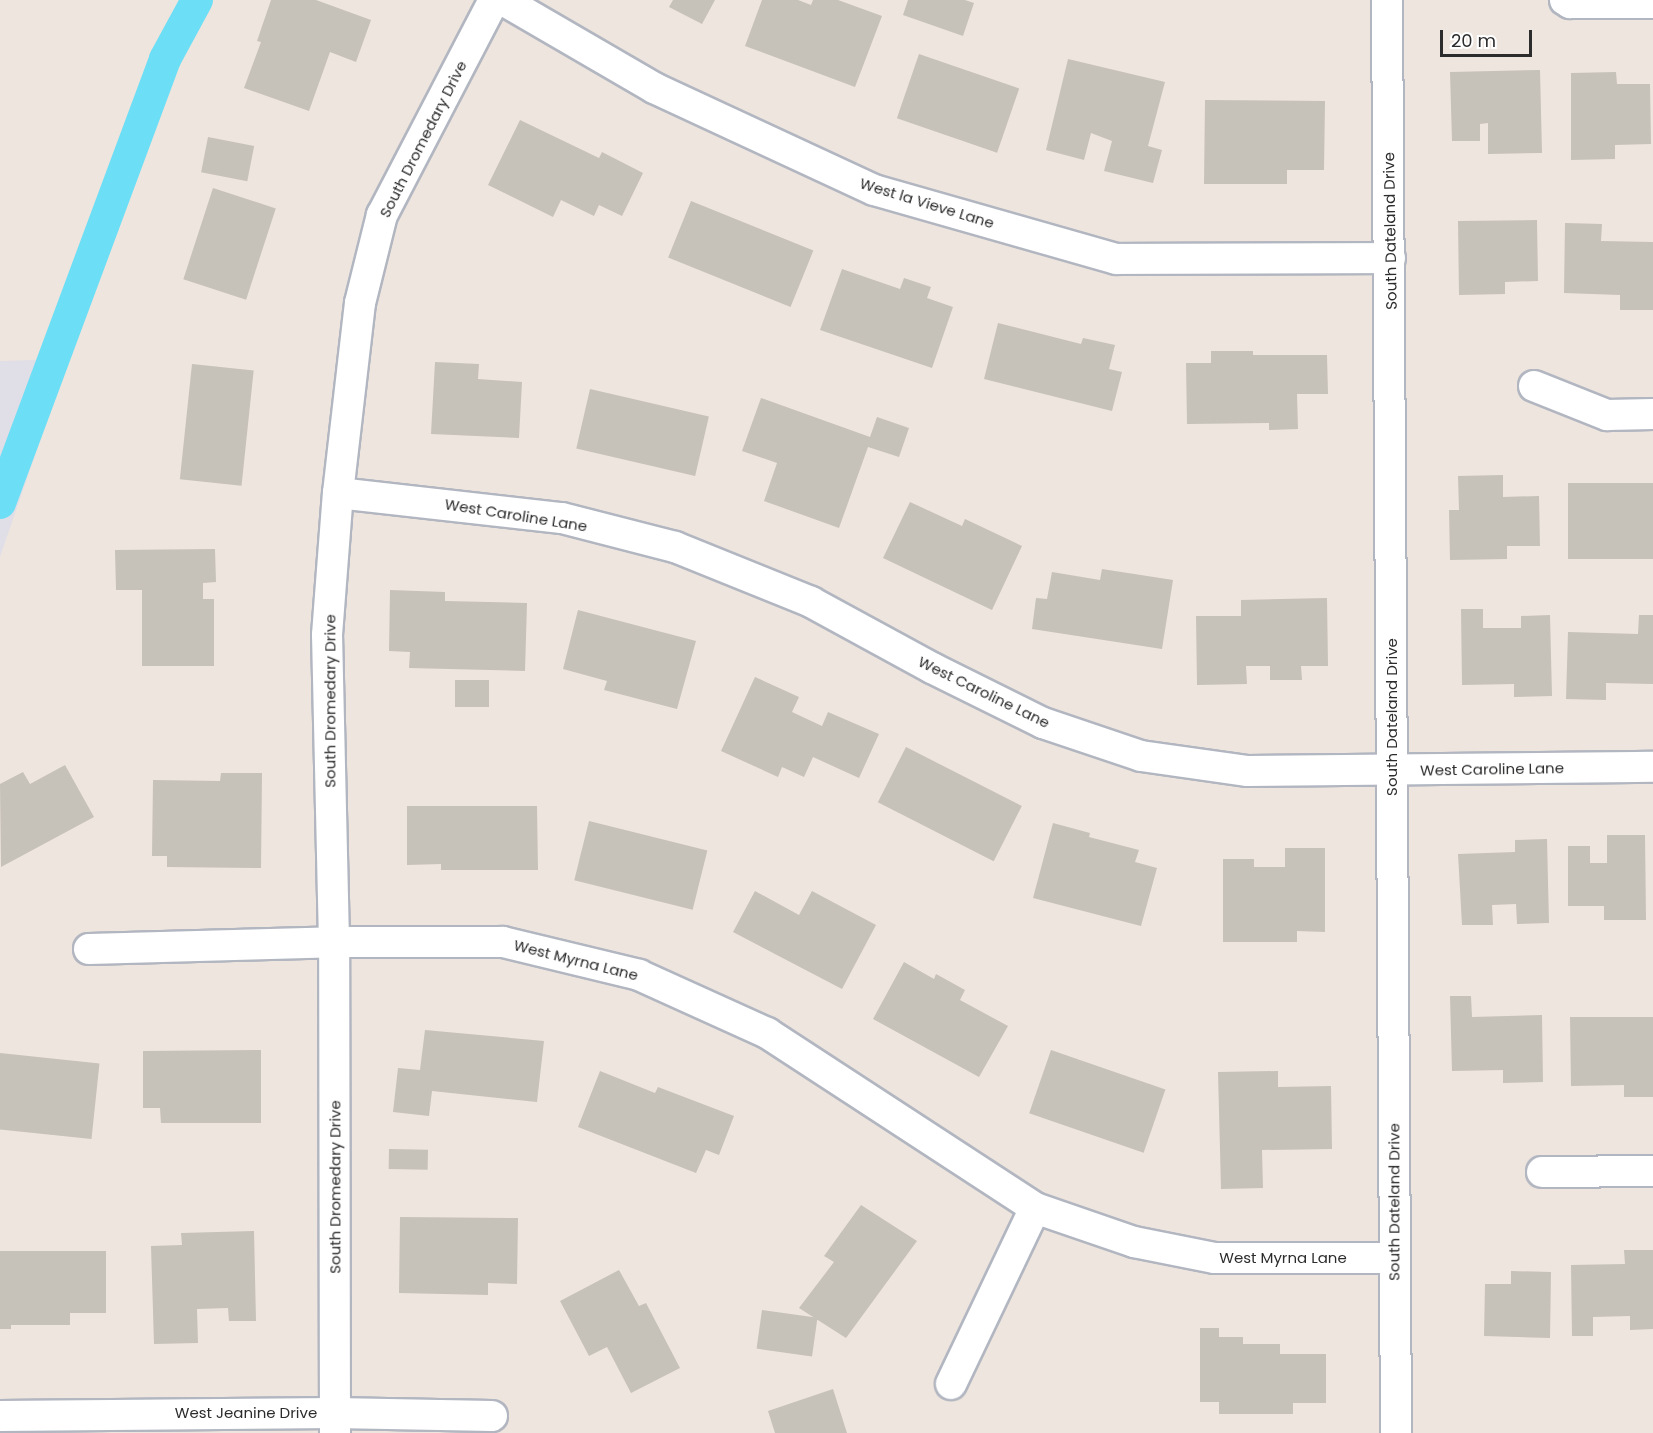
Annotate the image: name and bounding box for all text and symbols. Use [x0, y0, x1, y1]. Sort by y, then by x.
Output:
scale bar [1443, 18, 1534, 56]
text: 20 m [1451, 28, 1496, 53]
street label: South Dromedary Drive [376, 58, 470, 220]
street label: South Dateland Drive [1380, 152, 1400, 310]
street label: West la Vieve Lane [858, 174, 996, 232]
street label: West Caroline Lane [444, 495, 588, 535]
street label: South Dromedary Drive [321, 614, 339, 788]
street label: South Dateland Drive [1383, 638, 1401, 796]
street label: West Caroline Lane [915, 652, 1053, 732]
street label: West Caroline Lane [1420, 759, 1564, 779]
street label: West Myrna Lane [512, 936, 640, 984]
street label: South Dromedary Drive [326, 1100, 344, 1274]
street label: South Dateland Drive [1385, 1123, 1403, 1281]
street label: West Myrna Lane [1219, 1249, 1347, 1267]
street label: West Jeanine Drive [175, 1404, 317, 1422]

